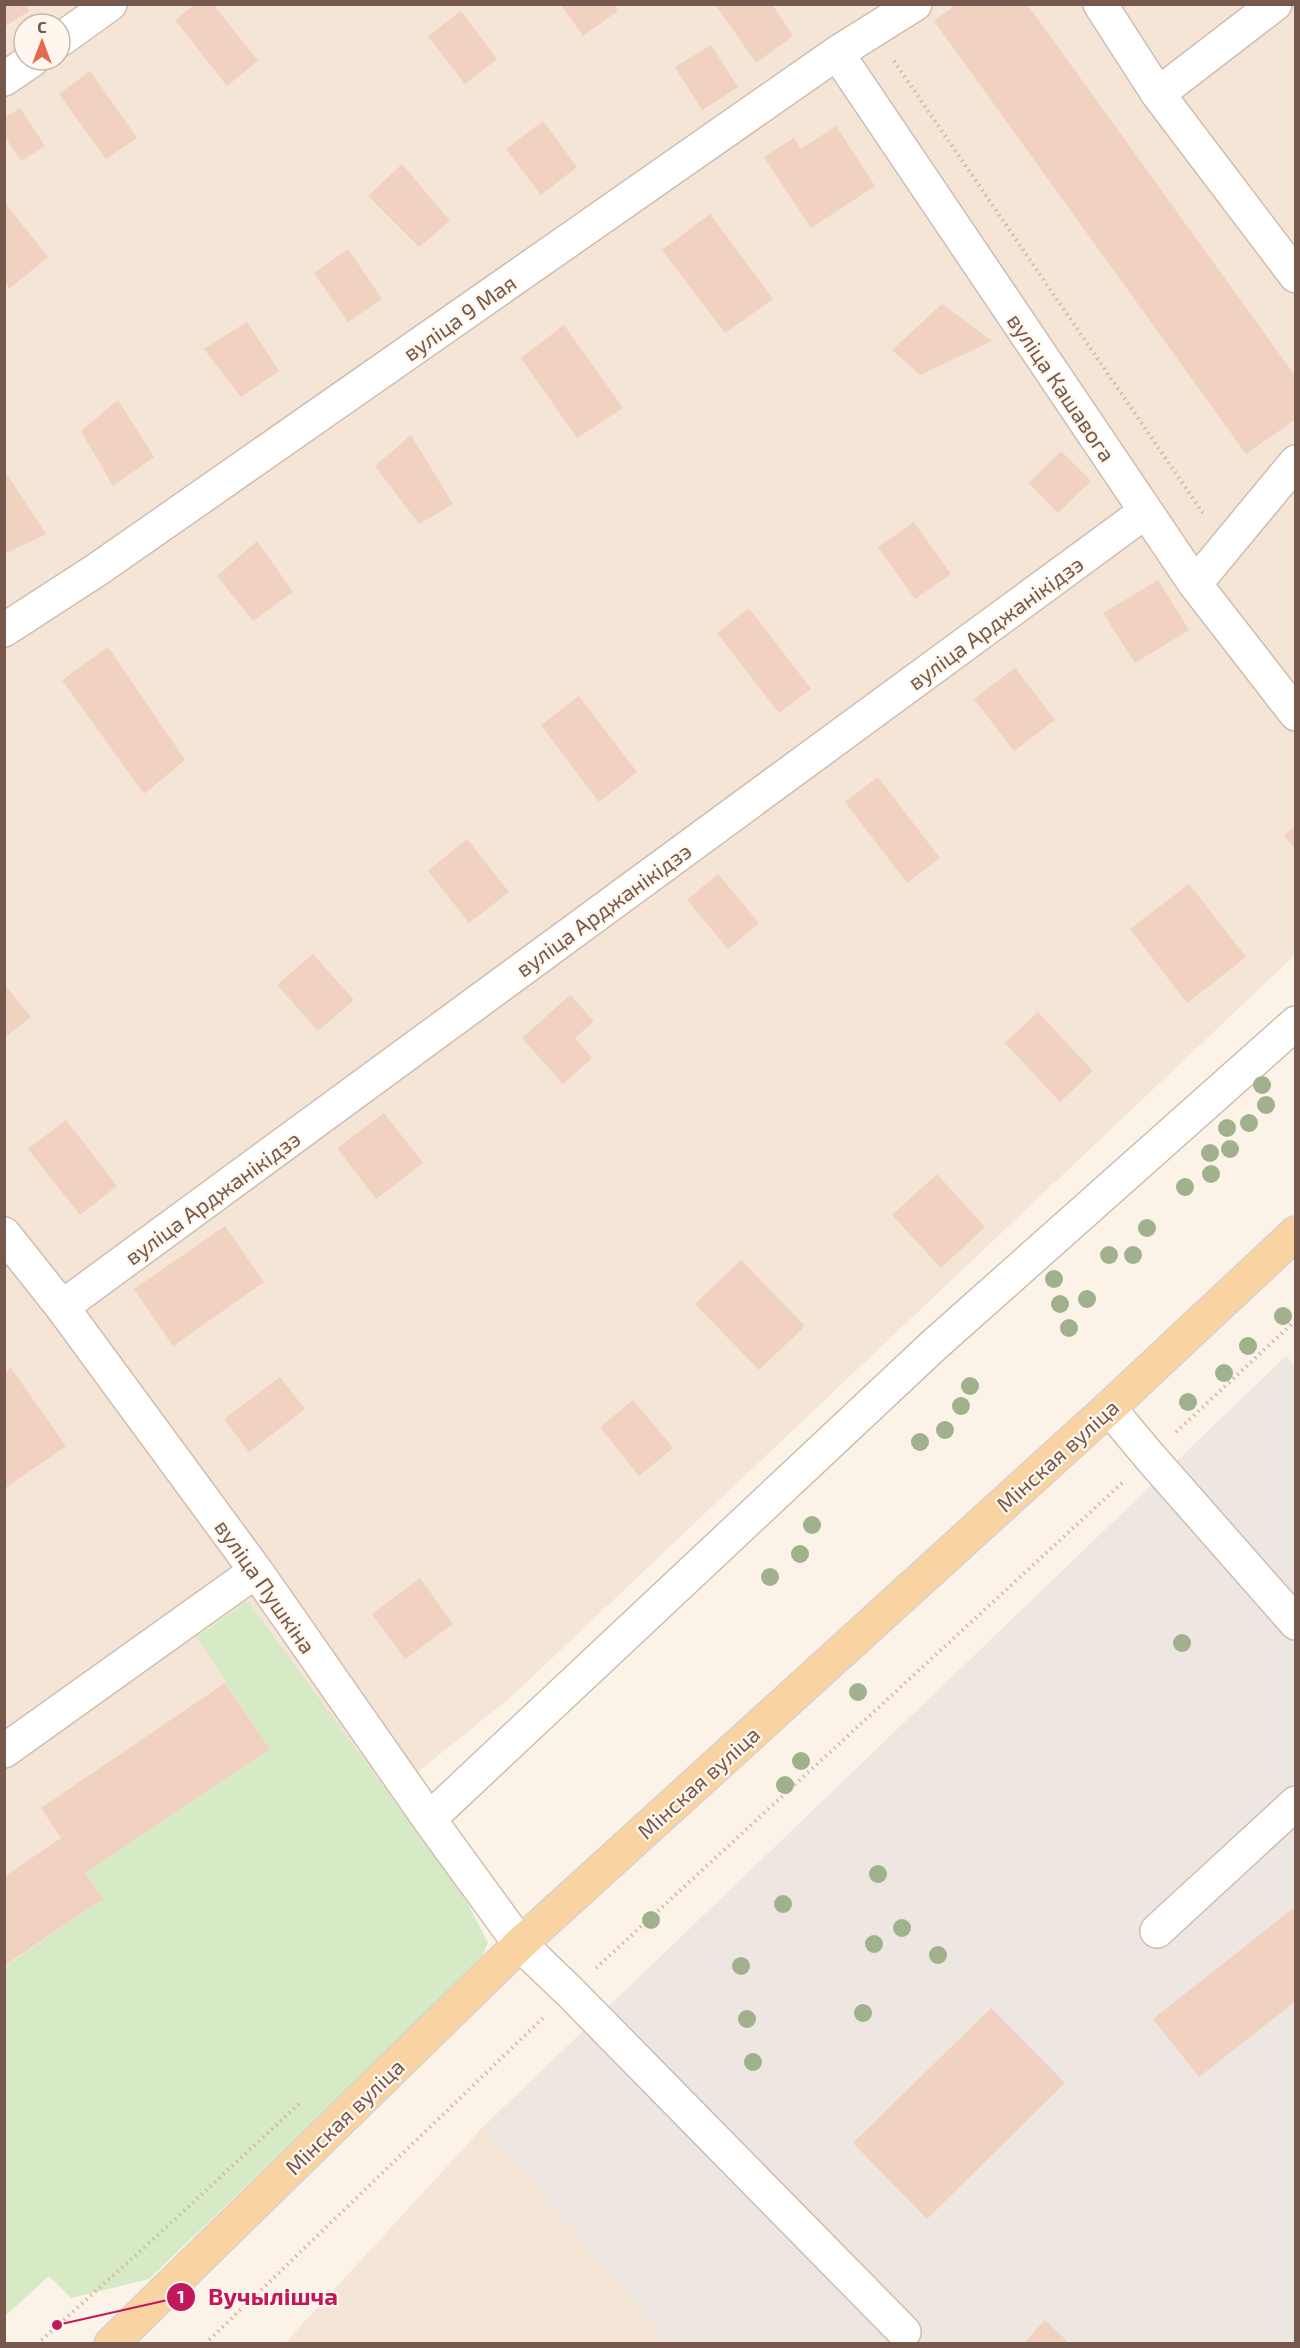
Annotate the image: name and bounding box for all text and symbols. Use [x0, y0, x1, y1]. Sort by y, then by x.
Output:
north arrow [12, 12, 72, 72]
text: С [37, 17, 47, 36]
street label: вуліца 9 Мая [398, 269, 521, 366]
street label: вуліца Кашавога [1002, 308, 1121, 467]
street label: вуліца Арджанікідзэ [902, 550, 1088, 695]
street label: вуліца Арджанікідзэ [510, 837, 696, 982]
street label: вуліца Арджанікідзэ [119, 1125, 305, 1270]
street label: Мінская вуліца [991, 1393, 1124, 1517]
street label: вуліца Пушкіна [209, 1514, 322, 1659]
street label: Мінская вуліца [632, 1720, 765, 1844]
street label: Мінская вуліца [279, 2053, 410, 2180]
callout: Вучылішча [166, 2276, 350, 2318]
text: Вучылішча [208, 2281, 338, 2310]
text: 1 [177, 2285, 185, 2307]

